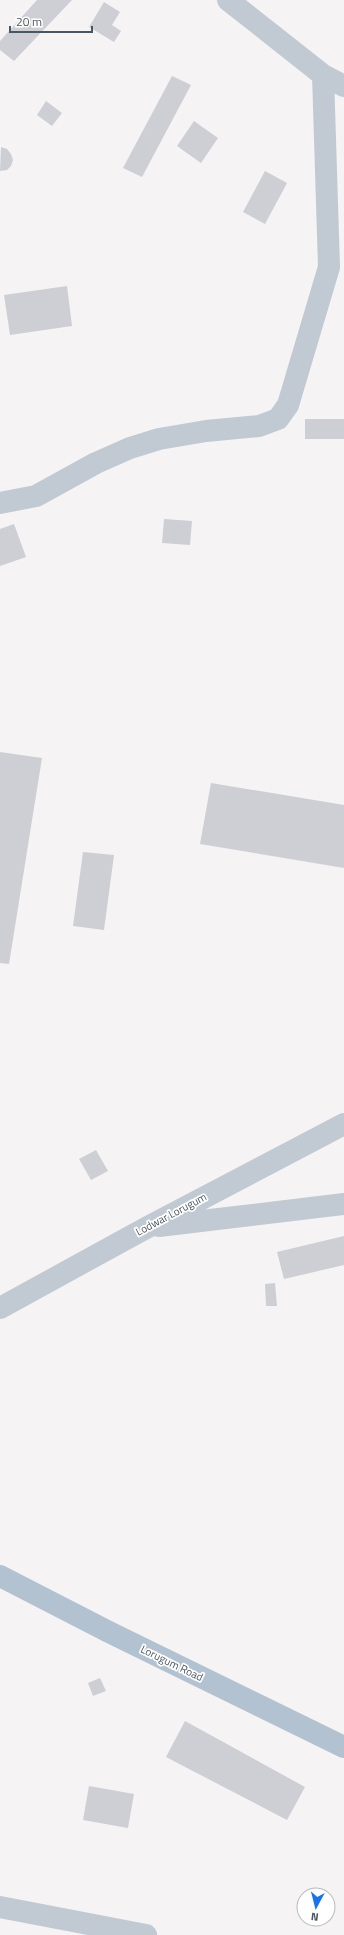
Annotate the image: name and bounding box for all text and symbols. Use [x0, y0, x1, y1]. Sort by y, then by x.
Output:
scale bar [10, 8, 92, 34]
text: 20 m [16, 12, 42, 31]
street label: Lodwar Lorugum [133, 1189, 209, 1239]
street label: Lorugum Road [138, 1641, 206, 1685]
north arrow [296, 1887, 336, 1927]
text: N [310, 1909, 320, 1925]

